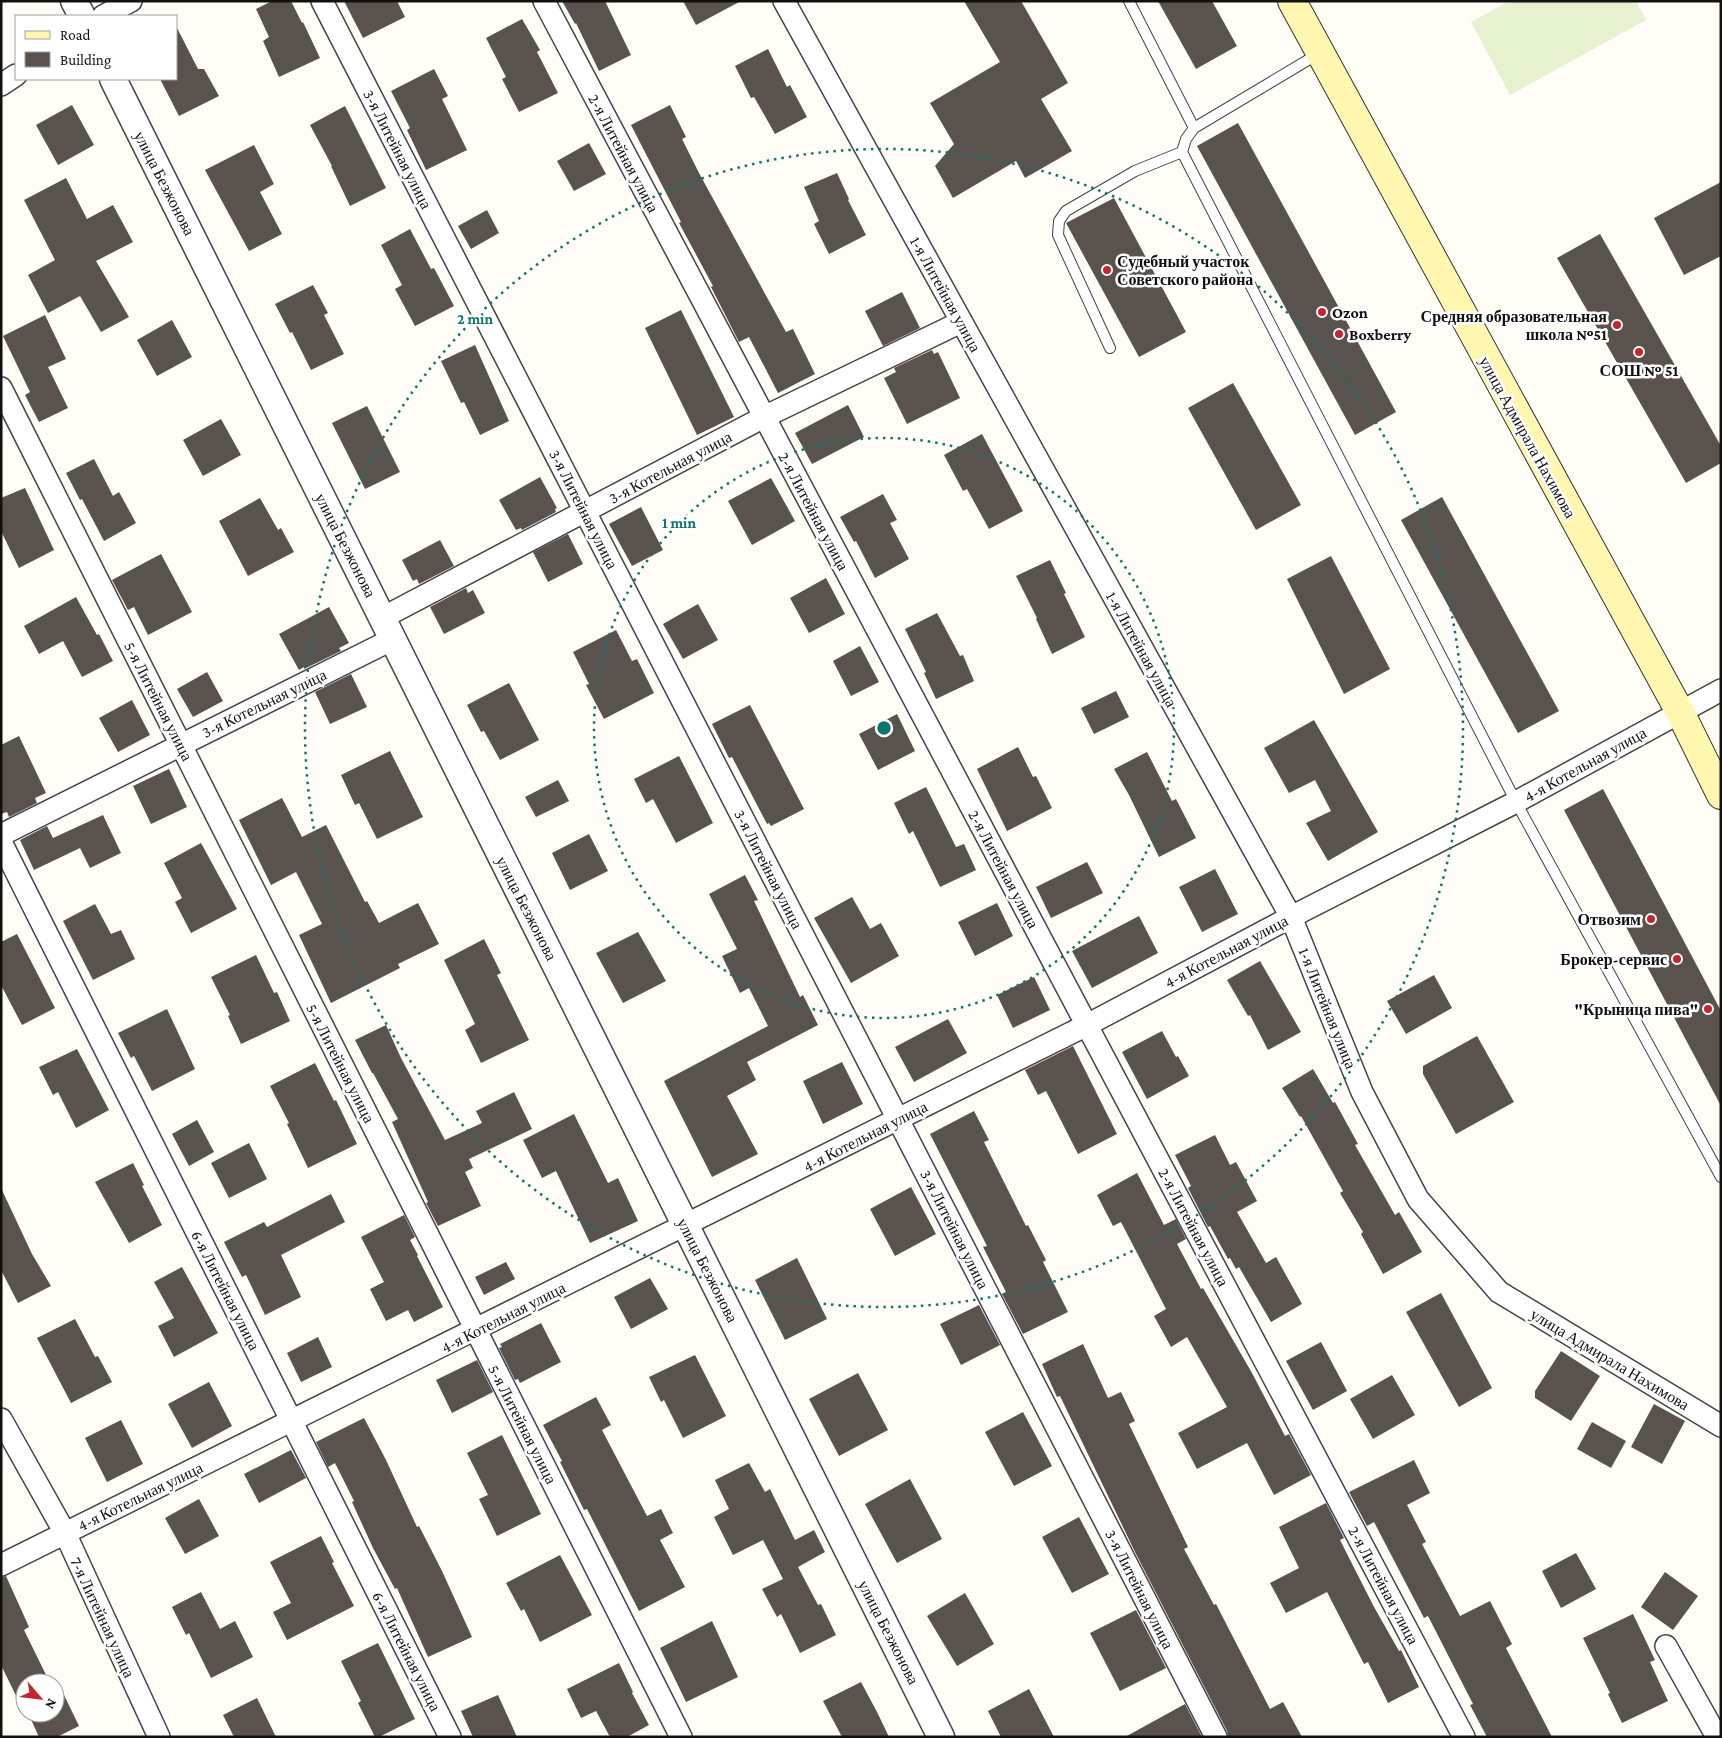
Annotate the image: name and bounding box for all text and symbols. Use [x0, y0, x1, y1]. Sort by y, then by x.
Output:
legend [15, 15, 178, 80]
text: Road [60, 27, 91, 43]
text: Building [60, 52, 111, 69]
street label: 3-я Литейная улица [359, 87, 435, 212]
street label: 2-я Литейная улица [584, 91, 662, 216]
street label: улица Безжонова [130, 128, 198, 239]
street label: 1-я Литейная улица [906, 234, 984, 355]
place label: Судебный участок Советского района [1117, 253, 1253, 289]
marker: Судебный участок Советского района [1101, 264, 1113, 276]
place label: Ozon [1332, 304, 1368, 321]
marker: Ozon [1316, 306, 1328, 318]
place label: Средняя образовательная школа №51 [1421, 308, 1607, 343]
text: 2 min [457, 311, 493, 327]
marker: Средняя образовательная школа №51 [1611, 319, 1623, 331]
place label: Boxberry [1349, 326, 1412, 343]
marker: Boxberry [1333, 328, 1345, 340]
marker: СОШ № 51 [1633, 346, 1645, 358]
street label: улица Адмирала Нахимова [1475, 354, 1579, 521]
place label: СОШ № 51 [1600, 362, 1678, 379]
street label: 3-я Котельная улица [606, 428, 735, 508]
street label: 3-я Литейная улица [545, 447, 621, 572]
street label: 2-я Литейная улица [774, 449, 852, 574]
street label: улица Безжонова [311, 490, 379, 601]
text: 1 min [662, 515, 696, 531]
street label: 1-я Литейная улица [1102, 589, 1180, 710]
street label: 5-я Литейная улица [120, 639, 196, 764]
street label: 3-я Котельная улица [199, 666, 330, 742]
centre of rings [875, 719, 893, 737]
street label: 4-я Котельная улица [1521, 724, 1650, 806]
street label: 3-я Литейная улица [730, 807, 806, 932]
street label: 2-я Литейная улица [964, 807, 1042, 932]
street label: улица Безжонова [492, 853, 560, 964]
place label: Отвозим [1578, 911, 1641, 928]
street label: 4-я Котельная улица [1162, 912, 1291, 992]
marker: Отвозим [1645, 913, 1657, 925]
street label: 1-я Литейная улица [1295, 945, 1360, 1072]
place label: Брокер-сервис [1560, 951, 1667, 969]
marker: Брокер-сервис [1671, 953, 1683, 965]
street label: 5-я Литейная улица [302, 1001, 378, 1126]
place label: "Крыница пива" [1575, 1001, 1698, 1019]
marker: "Крыница пива" [1702, 1003, 1714, 1015]
street label: 4-я Котельная улица [800, 1098, 931, 1176]
street label: 2-я Литейная улица [1154, 1165, 1232, 1290]
street label: 3-я Литейная улица [916, 1167, 992, 1292]
street label: улица Безжонова [673, 1215, 741, 1326]
street label: 6-я Литейная улица [187, 1228, 263, 1353]
street label: 4-я Котельная улица [438, 1279, 569, 1357]
street label: улица Адмирала Нахимова [1527, 1305, 1692, 1414]
street label: 5-я Литейная улица [484, 1362, 560, 1487]
street label: 4-я Котельная улица [75, 1459, 206, 1535]
street label: 2-я Литейная улица [1344, 1523, 1422, 1648]
street label: 3-я Литейная улица [1101, 1527, 1177, 1652]
street label: 7-я Литейная улица [66, 1554, 138, 1681]
street label: улица Безжонова [854, 1577, 922, 1688]
street label: 6-я Литейная улица [368, 1589, 444, 1714]
north arrow [15, 1673, 65, 1723]
text: N [42, 1696, 61, 1712]

